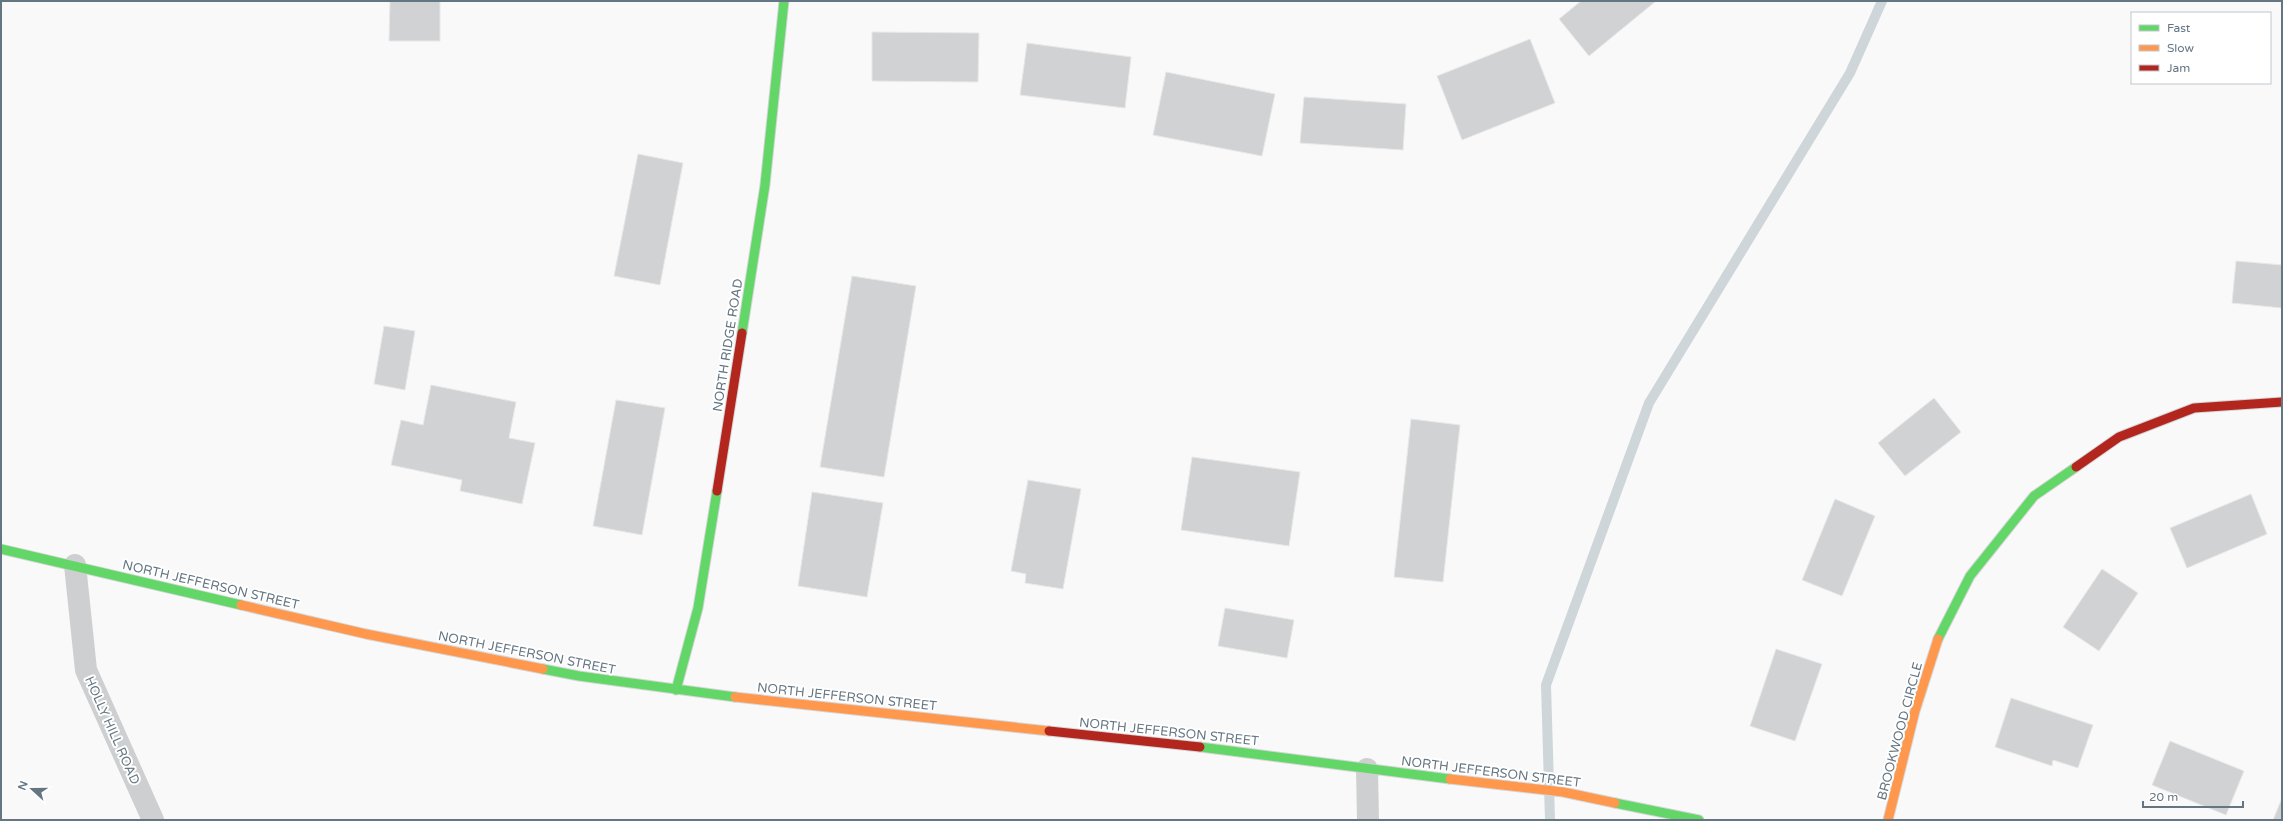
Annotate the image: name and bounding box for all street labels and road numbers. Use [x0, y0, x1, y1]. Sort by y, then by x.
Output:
street label: NORTH RIDGE ROAD [710, 277, 746, 413]
street label: NORTH JEFFERSON STREET [121, 557, 301, 613]
street label: NORTH JEFFERSON STREET [437, 628, 617, 678]
street label: BROOKWOOD CIRCLE [1874, 660, 1926, 802]
street label: HOLLY HILL ROAD [81, 674, 143, 787]
street label: NORTH JEFFERSON STREET [756, 680, 938, 714]
street label: NORTH JEFFERSON STREET [1078, 715, 1260, 749]
street label: NORTH JEFFERSON STREET [1400, 753, 1582, 791]

